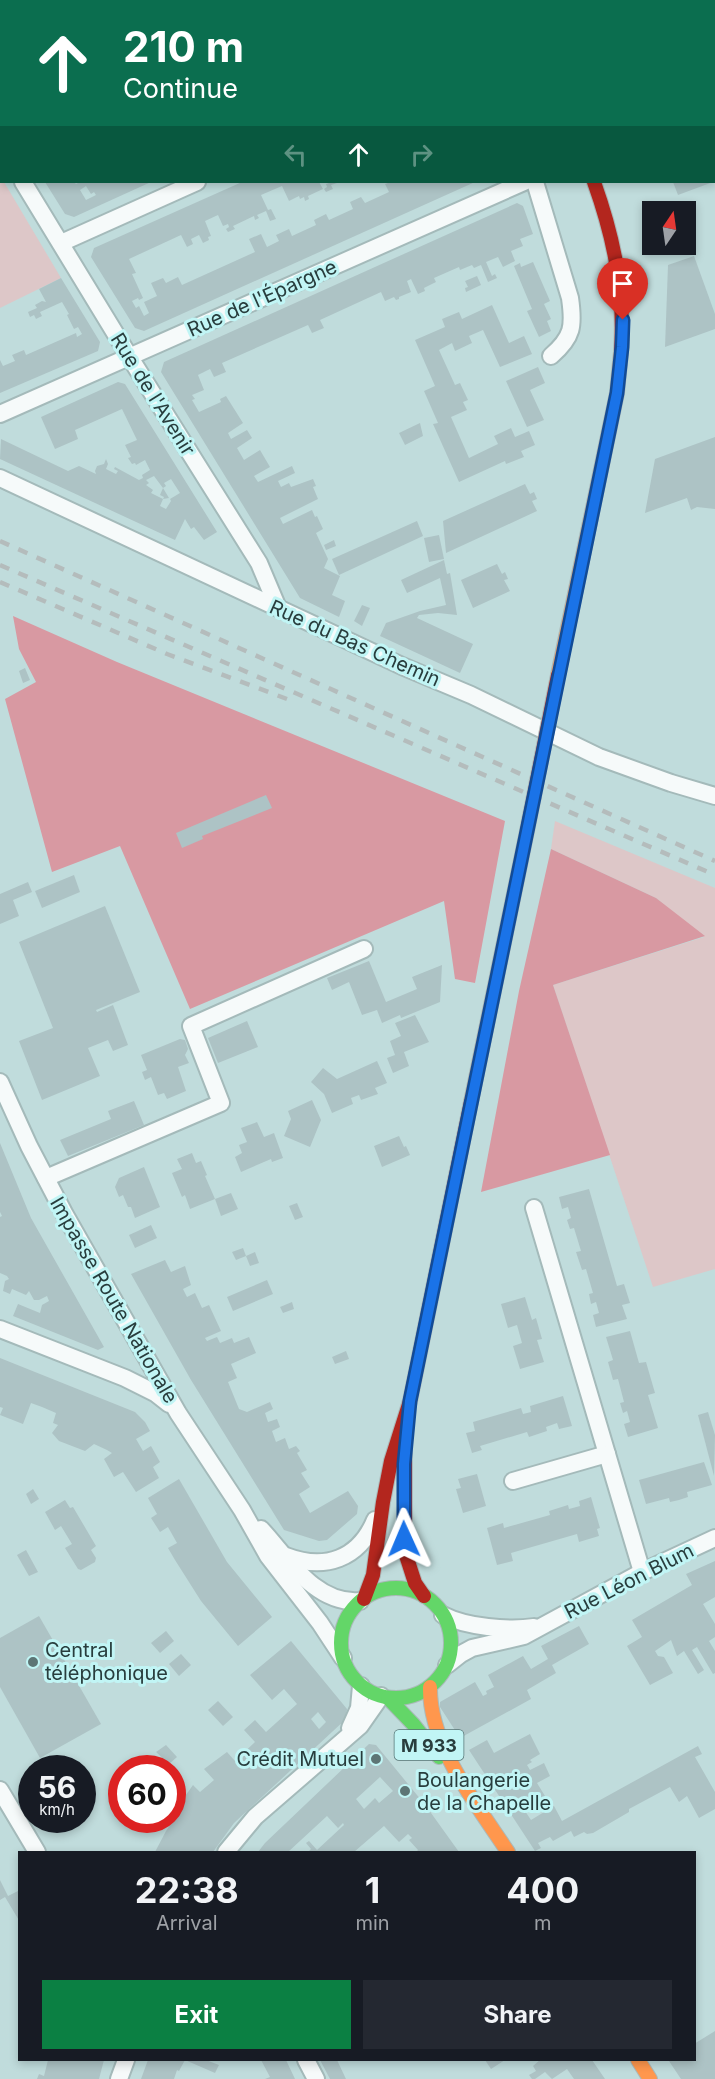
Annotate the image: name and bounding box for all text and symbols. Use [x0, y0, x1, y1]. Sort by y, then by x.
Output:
text: 210 m [123, 21, 244, 72]
icon: ahead [24, 24, 102, 102]
text: Continue [123, 72, 238, 105]
icon: left [279, 138, 312, 171]
icon: ahead [342, 138, 375, 171]
icon: right [405, 138, 438, 171]
north arrow [642, 201, 696, 255]
map controls [642, 201, 696, 255]
street label: Rue de l'Épargne [183, 253, 340, 342]
pin [597, 258, 648, 320]
icon: arrive [606, 267, 639, 300]
street label: Rue de l'Avenir [106, 328, 200, 460]
street label: Rue du Bas Chemin [266, 595, 444, 691]
street label: Impasse Route Nationale [45, 1193, 183, 1407]
position arrow [372, 1507, 436, 1571]
street label: Rue Léon Blum [560, 1538, 698, 1624]
place label: Central téléphonique [45, 1638, 168, 1685]
marker: Central téléphonique [26, 1655, 40, 1669]
road number: M 933 [394, 1730, 464, 1760]
place label: Crédit Mutuel [237, 1747, 364, 1771]
marker: Crédit Mutuel [369, 1752, 383, 1766]
speed limit sign: 60 [108, 1755, 186, 1833]
place label: Boulangerie de la Chapelle [417, 1768, 551, 1815]
text: 56 [38, 1769, 76, 1805]
marker: Boulangerie de la Chapelle [398, 1784, 412, 1798]
text: km/h [39, 1800, 75, 1819]
text: 22:38 [135, 1868, 239, 1912]
text: 1 [365, 1868, 380, 1912]
text: 400 [506, 1868, 579, 1912]
text: Arrival [156, 1911, 218, 1935]
text: min [355, 1911, 390, 1935]
text: m [534, 1911, 552, 1935]
button: Exit [42, 1980, 351, 2049]
button: Share [363, 1980, 672, 2049]

